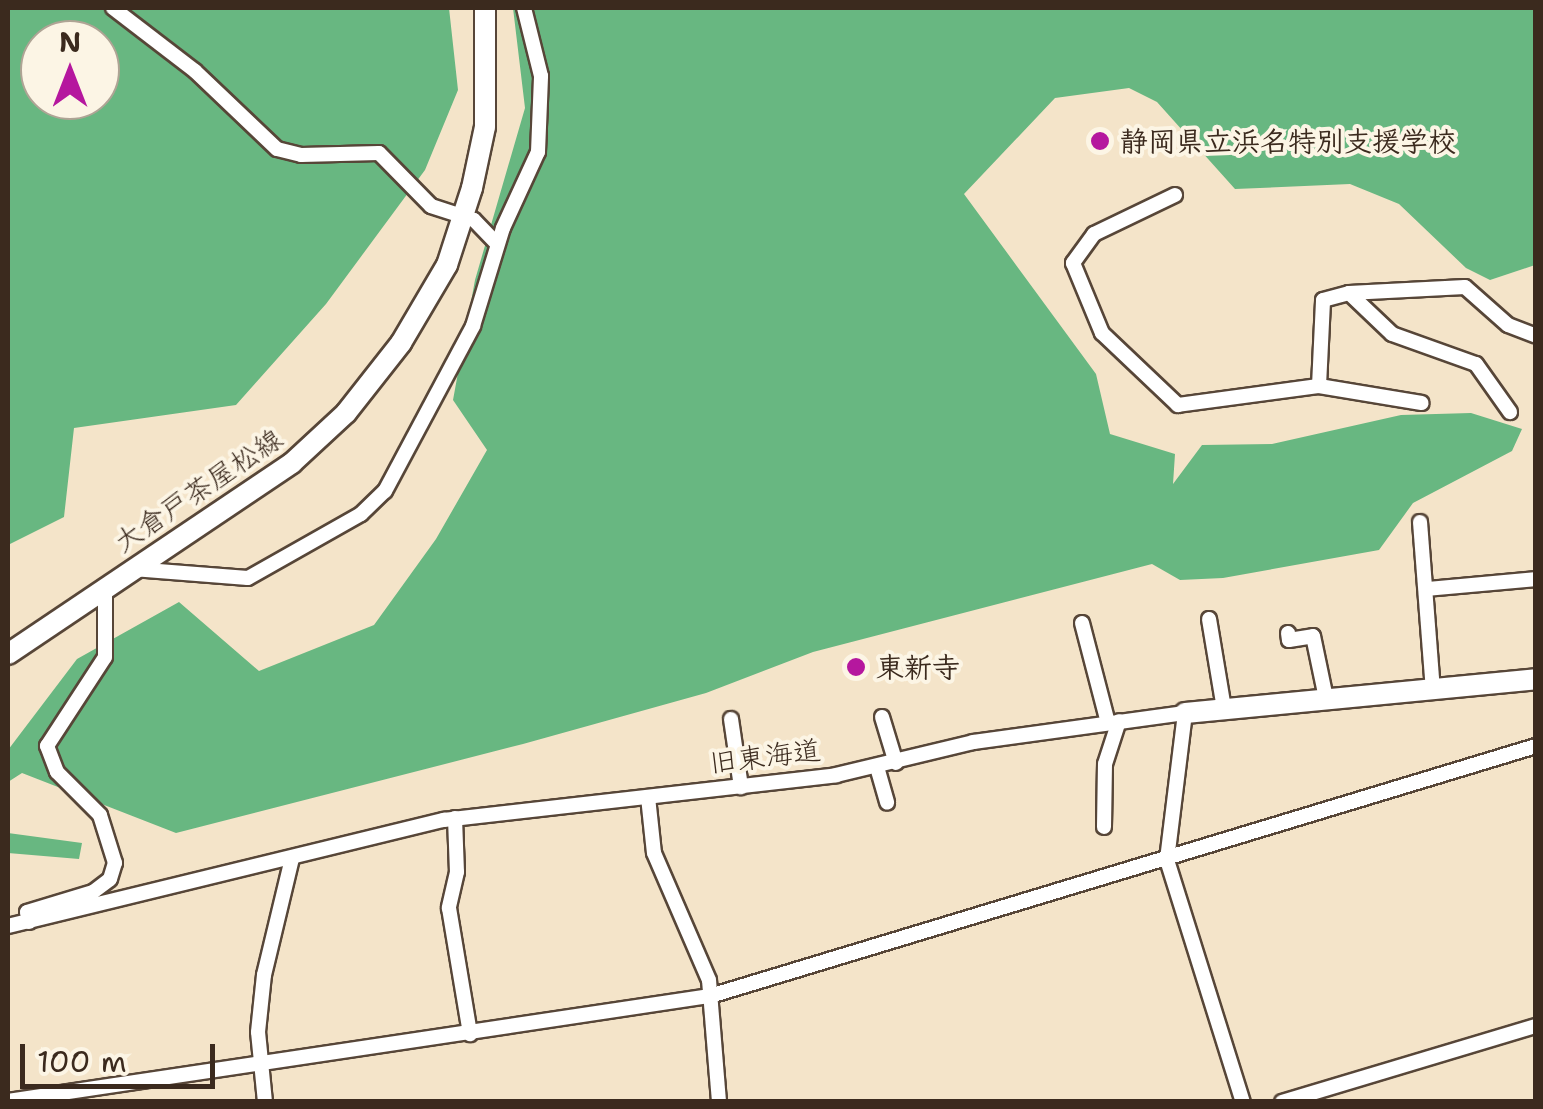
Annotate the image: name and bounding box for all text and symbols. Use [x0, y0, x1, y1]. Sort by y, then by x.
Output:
north arrow [20, 20, 120, 120]
text: N [59, 23, 81, 61]
place label: 静岡県立浜名特別支援学校 [1120, 124, 1456, 158]
marker: 静岡県立浜名特別支援学校 [1089, 130, 1111, 152]
street label: 大倉戸茶屋松線 [107, 421, 289, 559]
place label: 東新寺 [876, 650, 960, 684]
marker: 東新寺 [845, 656, 867, 678]
street label: 旧東海道 [707, 733, 823, 779]
scale bar [25, 1024, 220, 1086]
text: 100 m [37, 1041, 127, 1082]

